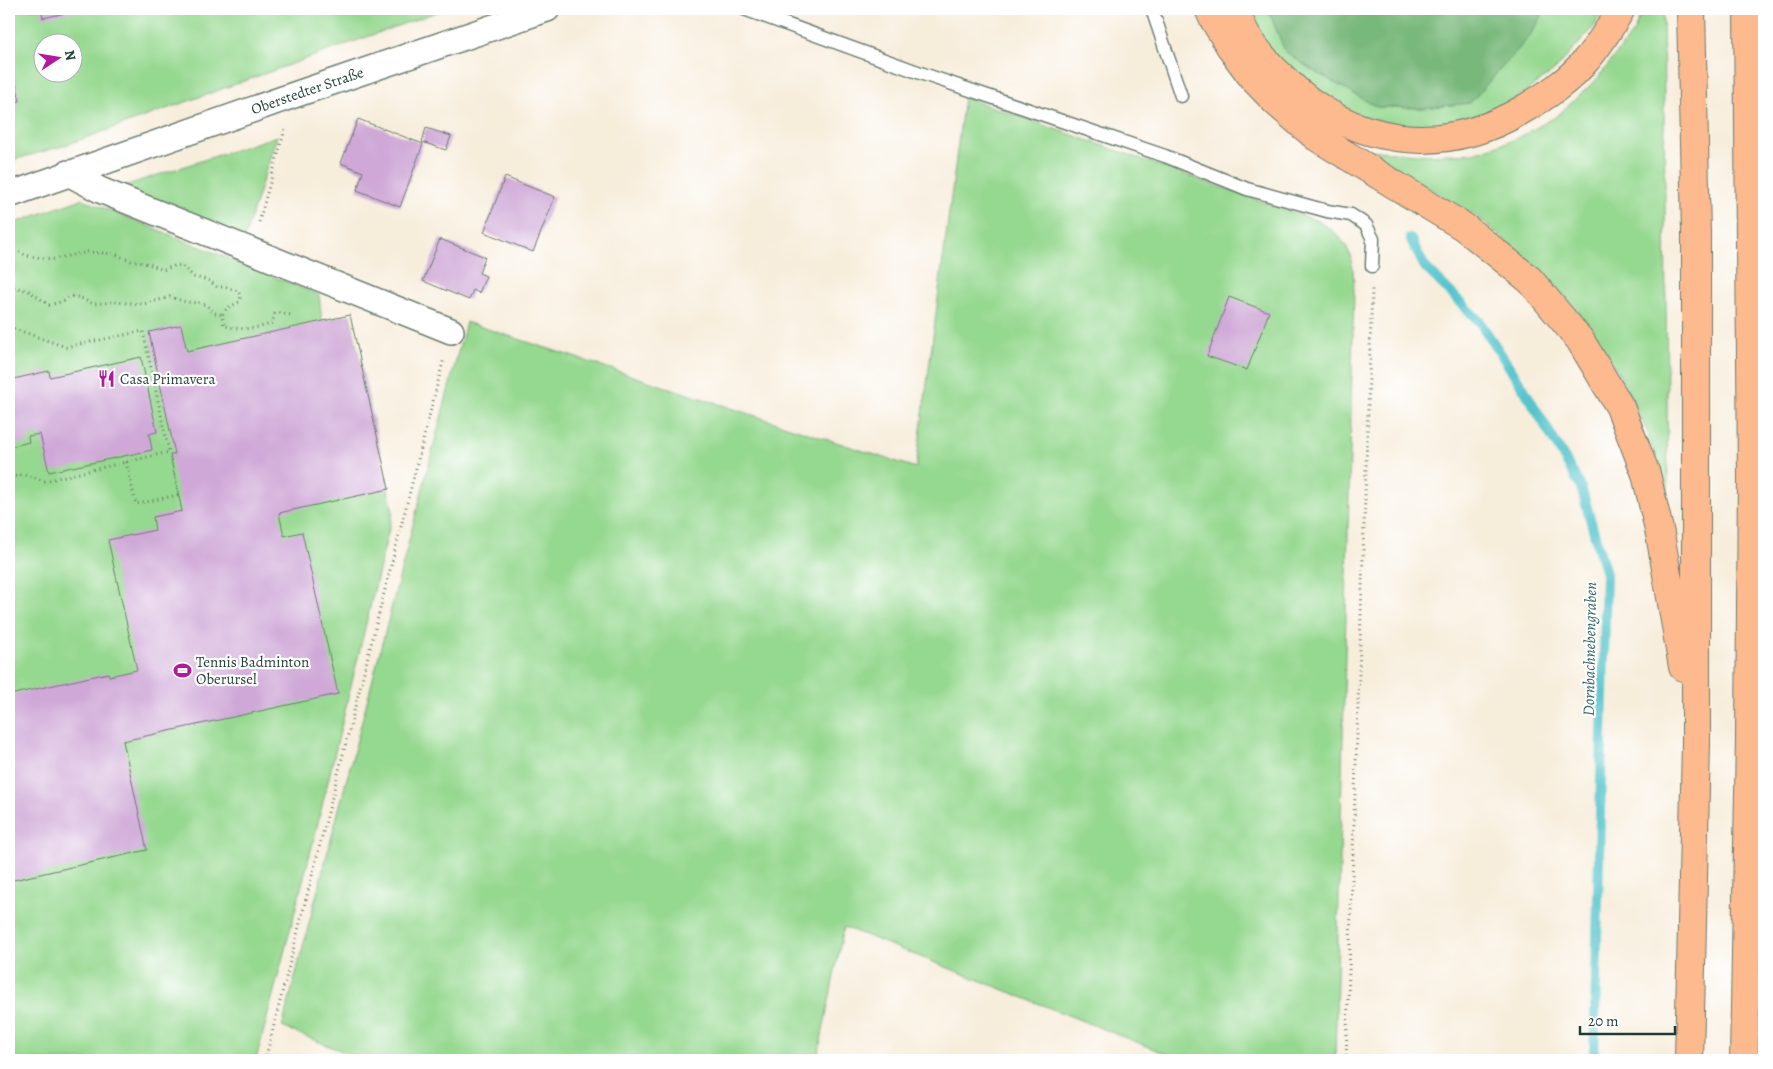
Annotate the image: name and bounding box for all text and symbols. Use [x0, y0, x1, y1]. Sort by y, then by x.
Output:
north arrow [32, 32, 82, 82]
text: N [60, 48, 81, 62]
street label: Oberstedter Straße [248, 62, 366, 119]
restaurant icon: Casa Primavera [96, 369, 116, 389]
place label: Casa Primavera [120, 369, 215, 389]
water label: Dornbachnebengraben [1578, 582, 1602, 716]
place label: Tennis Badminton Oberursel [196, 652, 309, 689]
sports icon: Tennis Badminton Oberursel [172, 661, 192, 681]
scale bar [1580, 1004, 1676, 1036]
text: 20 m [1588, 1011, 1619, 1031]

